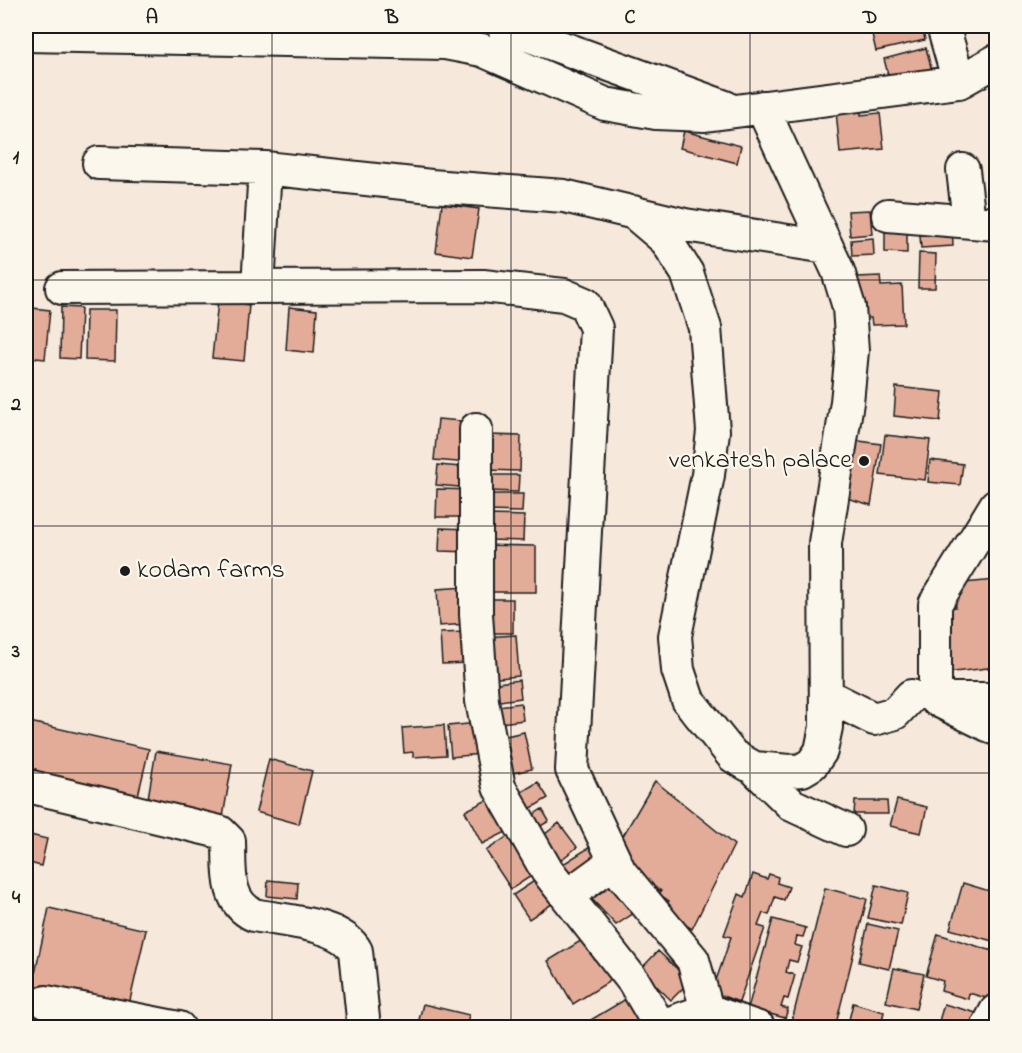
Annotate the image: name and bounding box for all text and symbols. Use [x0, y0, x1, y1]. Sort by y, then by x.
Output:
text: A [146, 4, 158, 33]
text: B [384, 4, 399, 33]
text: C [625, 4, 636, 33]
text: D [862, 4, 877, 33]
text: 1 [13, 144, 20, 173]
text: 2 [10, 391, 21, 420]
place label: venkatesh palace [669, 442, 852, 480]
marker: venkatesh palace [857, 454, 871, 468]
place label: kodam farms [137, 552, 285, 590]
marker: kodam farms [118, 564, 132, 578]
text: 3 [11, 638, 20, 667]
text: 4 [12, 884, 21, 913]

